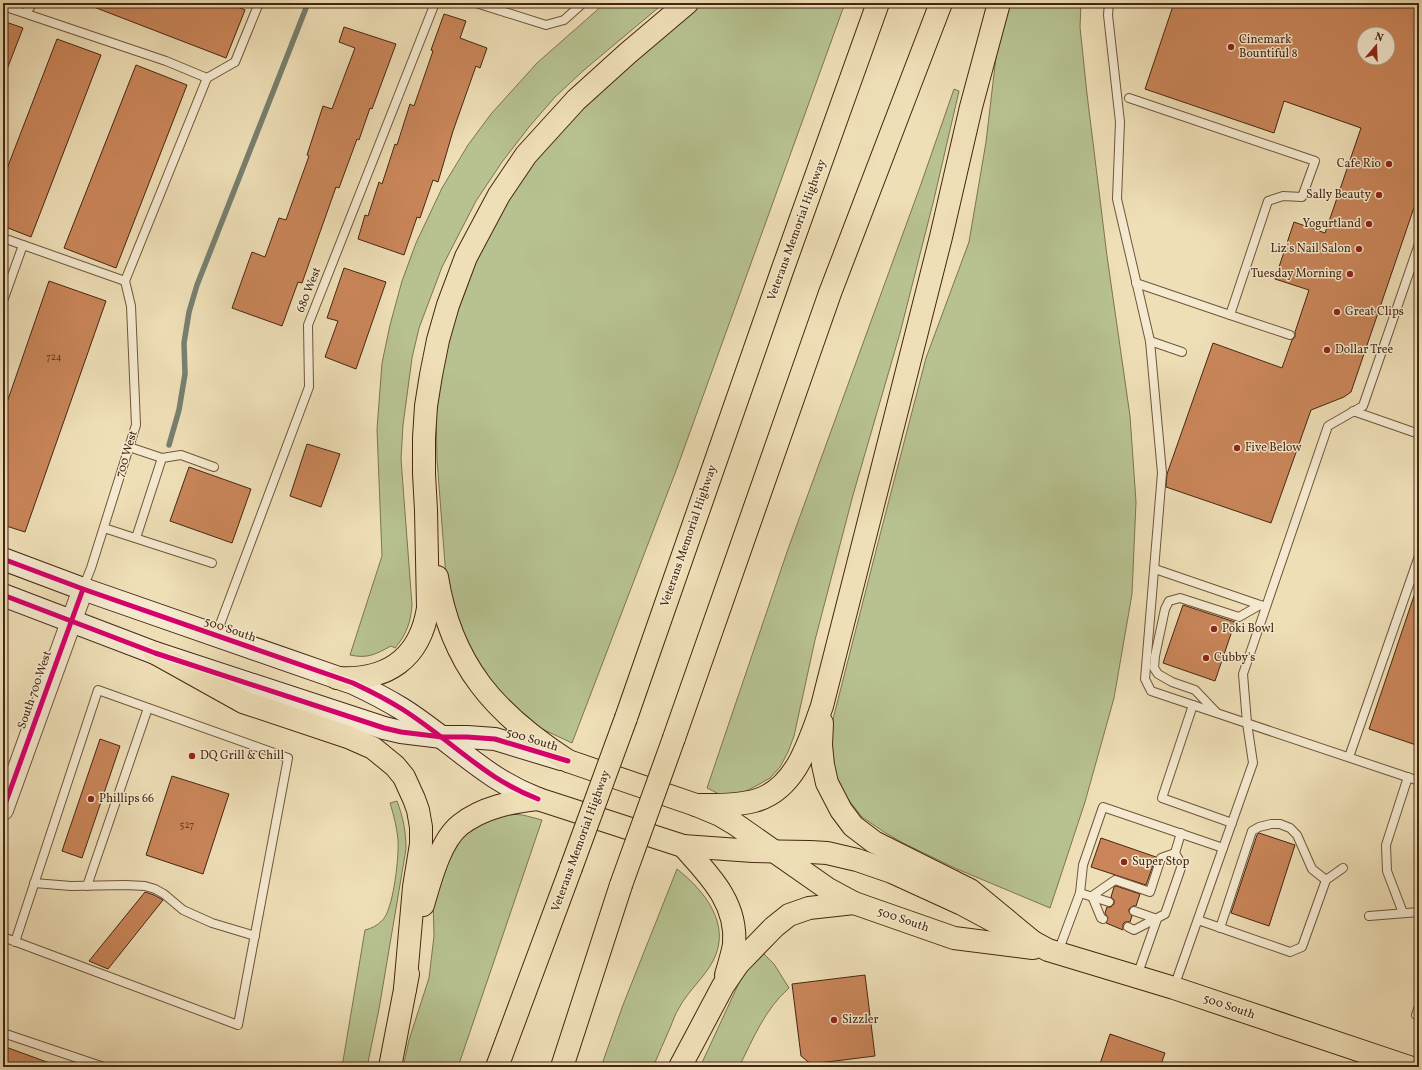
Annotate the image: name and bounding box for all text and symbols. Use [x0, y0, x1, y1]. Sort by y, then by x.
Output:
north arrow [1356, 26, 1396, 66]
text: N [1373, 30, 1385, 46]
place label: Cinemark Bountiful 8 [1239, 32, 1298, 62]
marker: Cinemark Bountiful 8 [1226, 42, 1236, 52]
place label: Cafe Rio [1337, 156, 1381, 172]
street label: Veterans Memorial Highway [764, 157, 830, 303]
marker: Cafe Rio [1384, 159, 1394, 169]
place label: Sally Beauty [1306, 187, 1372, 203]
marker: Sally Beauty [1374, 190, 1384, 200]
place label: Yogurtland [1302, 216, 1361, 232]
marker: Yogurtland [1364, 219, 1374, 229]
place label: Liz's Nail Salon [1271, 241, 1351, 257]
marker: Liz's Nail Salon [1354, 244, 1364, 254]
street label: 680 West [293, 265, 325, 315]
place label: Tuesday Morning [1251, 266, 1342, 282]
marker: Tuesday Morning [1345, 269, 1355, 279]
place label: Great Clips [1345, 304, 1404, 320]
marker: Great Clips [1332, 307, 1342, 317]
place label: Dollar Tree [1335, 342, 1394, 358]
marker: Dollar Tree [1322, 345, 1332, 355]
house number: 724 [46, 350, 62, 364]
street label: 700 West [112, 429, 142, 479]
place label: Five Below [1245, 440, 1302, 456]
marker: Five Below [1232, 443, 1242, 453]
street label: Veterans Memorial Highway [657, 462, 721, 609]
street label: 500 South [202, 614, 258, 646]
place label: Poki Bowl [1222, 621, 1275, 637]
marker: Poki Bowl [1209, 624, 1219, 634]
street label: South 700 West [14, 649, 56, 731]
place label: Cubby's [1214, 650, 1256, 666]
marker: Cubby's [1201, 653, 1211, 663]
street label: 500 South [504, 724, 560, 756]
place label: DQ Grill & Chill [200, 748, 284, 764]
marker: DQ Grill & Chill [187, 751, 197, 761]
street label: Veterans Memorial Highway [548, 768, 614, 914]
place label: Phillips 66 [99, 791, 154, 807]
marker: Phillips 66 [86, 794, 96, 804]
house number: 527 [180, 818, 195, 832]
place label: Super Stop [1132, 854, 1189, 870]
marker: Super Stop [1119, 857, 1129, 867]
street label: 500 South [875, 904, 931, 936]
street label: 500 South [1201, 991, 1257, 1023]
place label: Sizzler [842, 1012, 879, 1028]
marker: Sizzler [829, 1015, 839, 1025]

